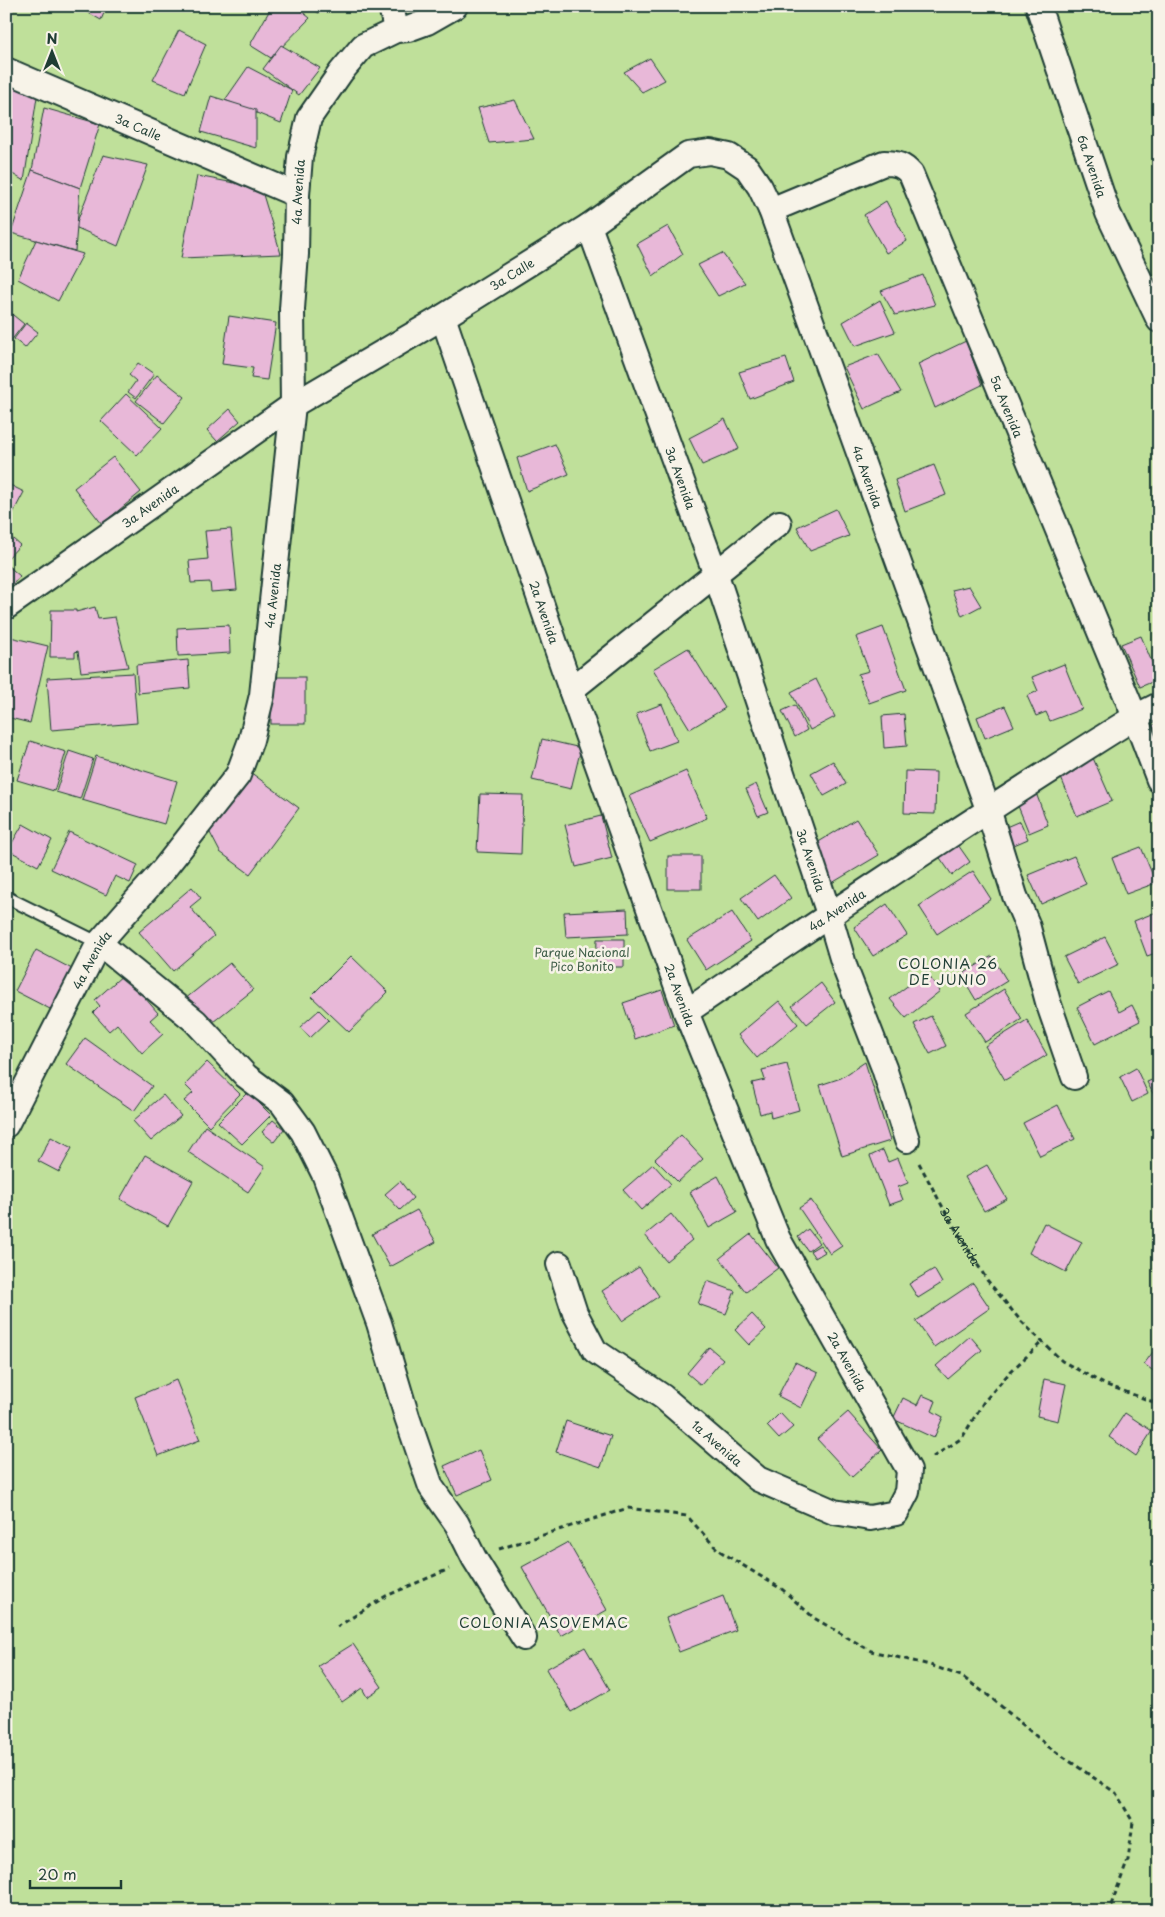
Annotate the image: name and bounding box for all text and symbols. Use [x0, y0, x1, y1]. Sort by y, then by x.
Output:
north arrow [28, 28, 78, 78]
text: N [46, 28, 58, 49]
street label: 3a Calle [112, 109, 165, 145]
street label: 6a Avenida [1073, 132, 1111, 200]
street label: 4a Avenida [287, 158, 309, 225]
street label: 3a Calle [486, 253, 538, 295]
street label: 5a Avenida [986, 372, 1028, 441]
street label: 4a Avenida [848, 443, 887, 511]
street label: 3a Avenida [661, 444, 700, 512]
street label: 3a Avenida [118, 479, 182, 532]
street label: 4a Avenida [260, 562, 285, 629]
street label: 2a Avenida [525, 578, 564, 647]
street label: 3a Avenida [792, 826, 830, 895]
street label: 4a Avenida [805, 884, 869, 936]
street label: 4a Avenida [68, 926, 116, 993]
park label: Parque Nacional Pico Bonito [534, 943, 630, 975]
district label: COLONIA 26 DE JUNIO [898, 953, 998, 990]
street label: 2a Avenida [660, 961, 700, 1029]
street label: 3a Avenida [935, 1204, 985, 1269]
street label: 2a Avenida [823, 1328, 872, 1395]
street label: 1a Avenida [688, 1416, 747, 1471]
district label: COLONIA ASOVEMAC [459, 1612, 629, 1633]
scale bar [30, 1857, 121, 1889]
text: 20 m [38, 1862, 77, 1885]

